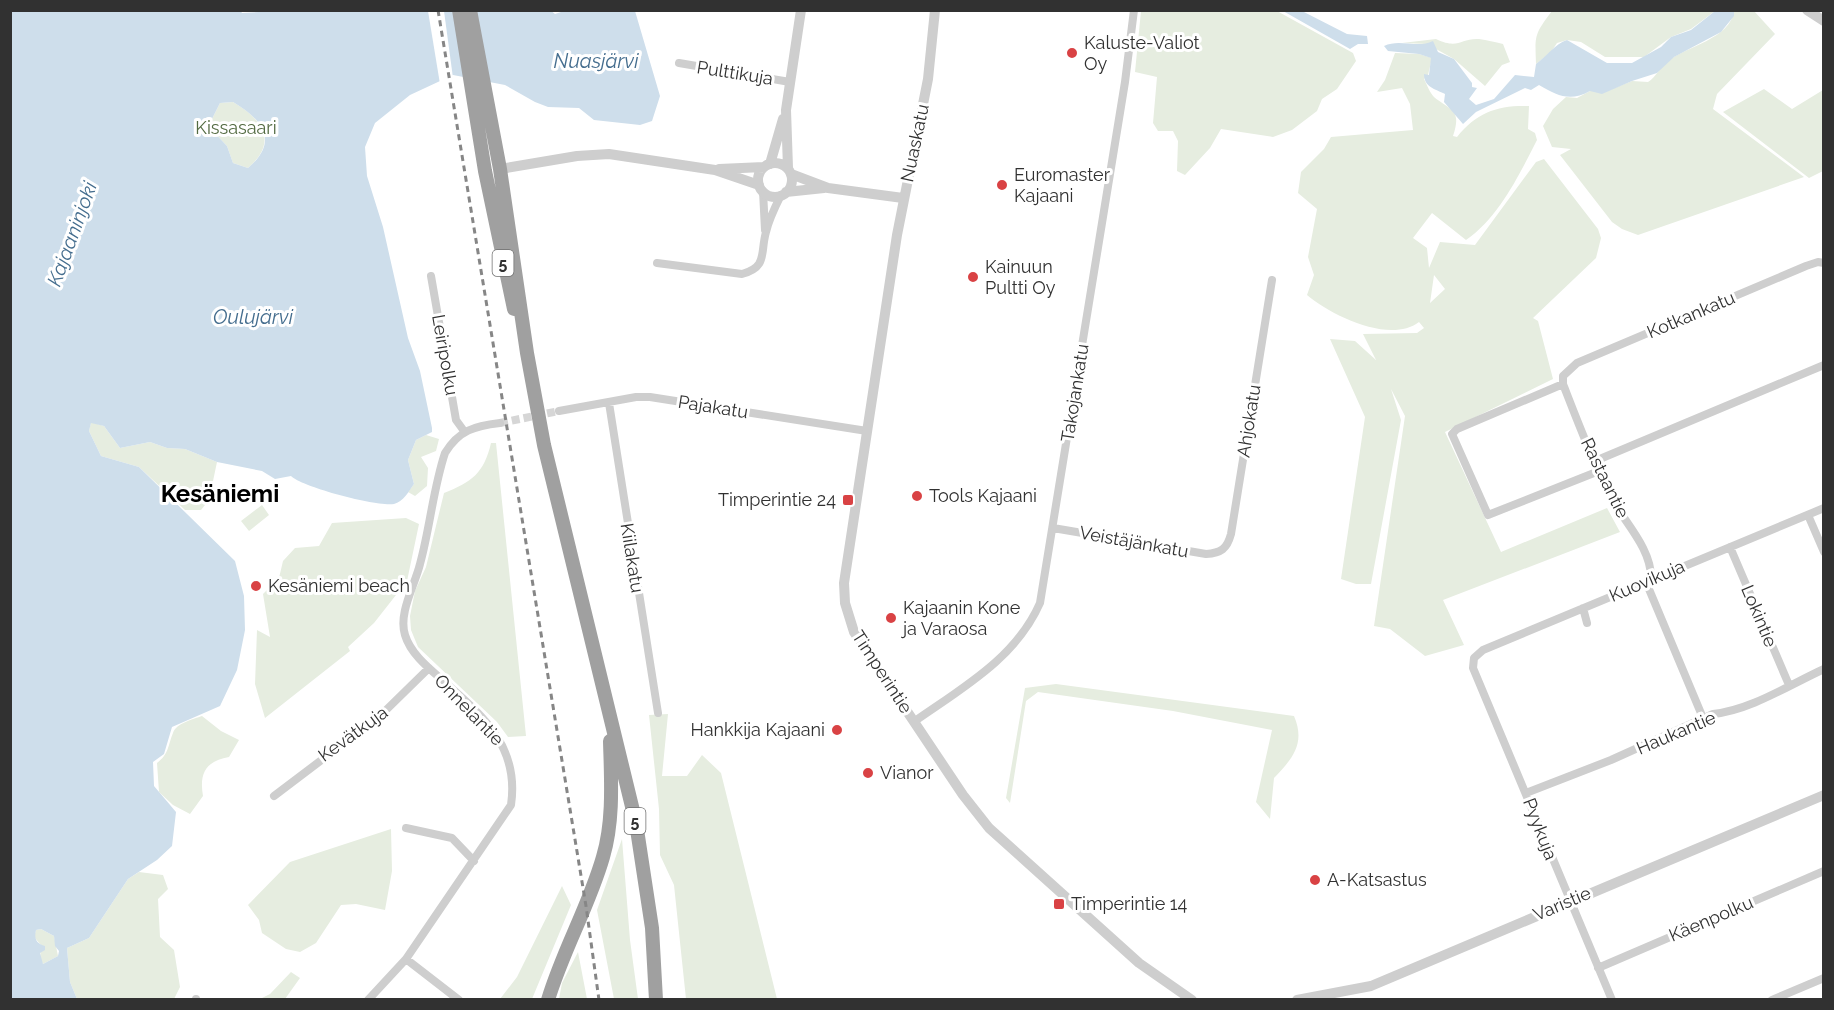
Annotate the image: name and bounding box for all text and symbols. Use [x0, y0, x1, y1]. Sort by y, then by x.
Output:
place label: Kaluste-Valiot Oy [1084, 32, 1200, 74]
marker: Kaluste-Valiot Oy [1065, 46, 1079, 60]
water label: Nuasjärvi [554, 49, 639, 73]
street label: Pulttikuja [695, 56, 775, 89]
street label: Nuaskatu [896, 102, 933, 184]
park label: Kissasaari [195, 117, 277, 138]
place label: Euromaster Kajaani [1014, 164, 1111, 206]
water label: Kajaaninjoki [42, 178, 102, 290]
marker: Euromaster Kajaani [995, 178, 1009, 192]
road number: 5 [492, 250, 514, 276]
place label: Kainuun Pultti Oy [985, 256, 1056, 298]
marker: Kainuun Pultti Oy [966, 270, 980, 284]
street label: Kotkankatu [1644, 287, 1738, 342]
water label: Oulujärvi [213, 305, 294, 329]
street label: Leiripolku [428, 313, 463, 397]
street label: Takojankatu [1056, 342, 1093, 443]
street label: Ahjokatu [1232, 383, 1265, 459]
street label: Pajakatu [677, 391, 750, 422]
street label: Rastaantie [1577, 434, 1634, 522]
district label: Kesäniemi [161, 479, 279, 508]
place label: Tools Kajaani [929, 485, 1037, 506]
place label: Timperintie 24 [718, 489, 836, 510]
marker: Tools Kajaani [910, 489, 924, 503]
marker: Timperintie 24 [841, 493, 855, 507]
street label: Kiilakatu [617, 522, 648, 594]
street label: Veistäjänkatu [1078, 522, 1190, 561]
street label: Kuovikuja [1606, 555, 1688, 606]
place label: Kesäniemi beach [268, 575, 410, 596]
marker: Kesäniemi beach [249, 579, 263, 593]
street label: Lokintie [1737, 582, 1782, 650]
place label: Kajaanin Kone ja Varaosa [900, 597, 1021, 639]
marker: Kajaanin Kone ja Varaosa [884, 611, 898, 625]
street label: Timperintie [848, 626, 917, 717]
street label: Onnelantie [430, 670, 509, 750]
street label: Kevätkuja [314, 701, 391, 766]
street label: Haukantie [1633, 706, 1719, 759]
place label: Hankkija Kajaani [691, 719, 825, 740]
marker: Hankkija Kajaani [830, 723, 844, 737]
place label: Vianor [880, 762, 934, 783]
marker: Vianor [861, 766, 875, 780]
street label: Pyykuja [1519, 795, 1562, 863]
road number: 5 [624, 808, 646, 834]
place label: A-Katsastus [1327, 869, 1427, 890]
marker: A-Katsastus [1308, 873, 1322, 887]
street label: Varistie [1530, 882, 1594, 925]
street label: Käenpolku [1666, 891, 1756, 946]
place label: Timperintie 14 [1071, 893, 1188, 914]
marker: Timperintie 14 [1052, 897, 1066, 911]

